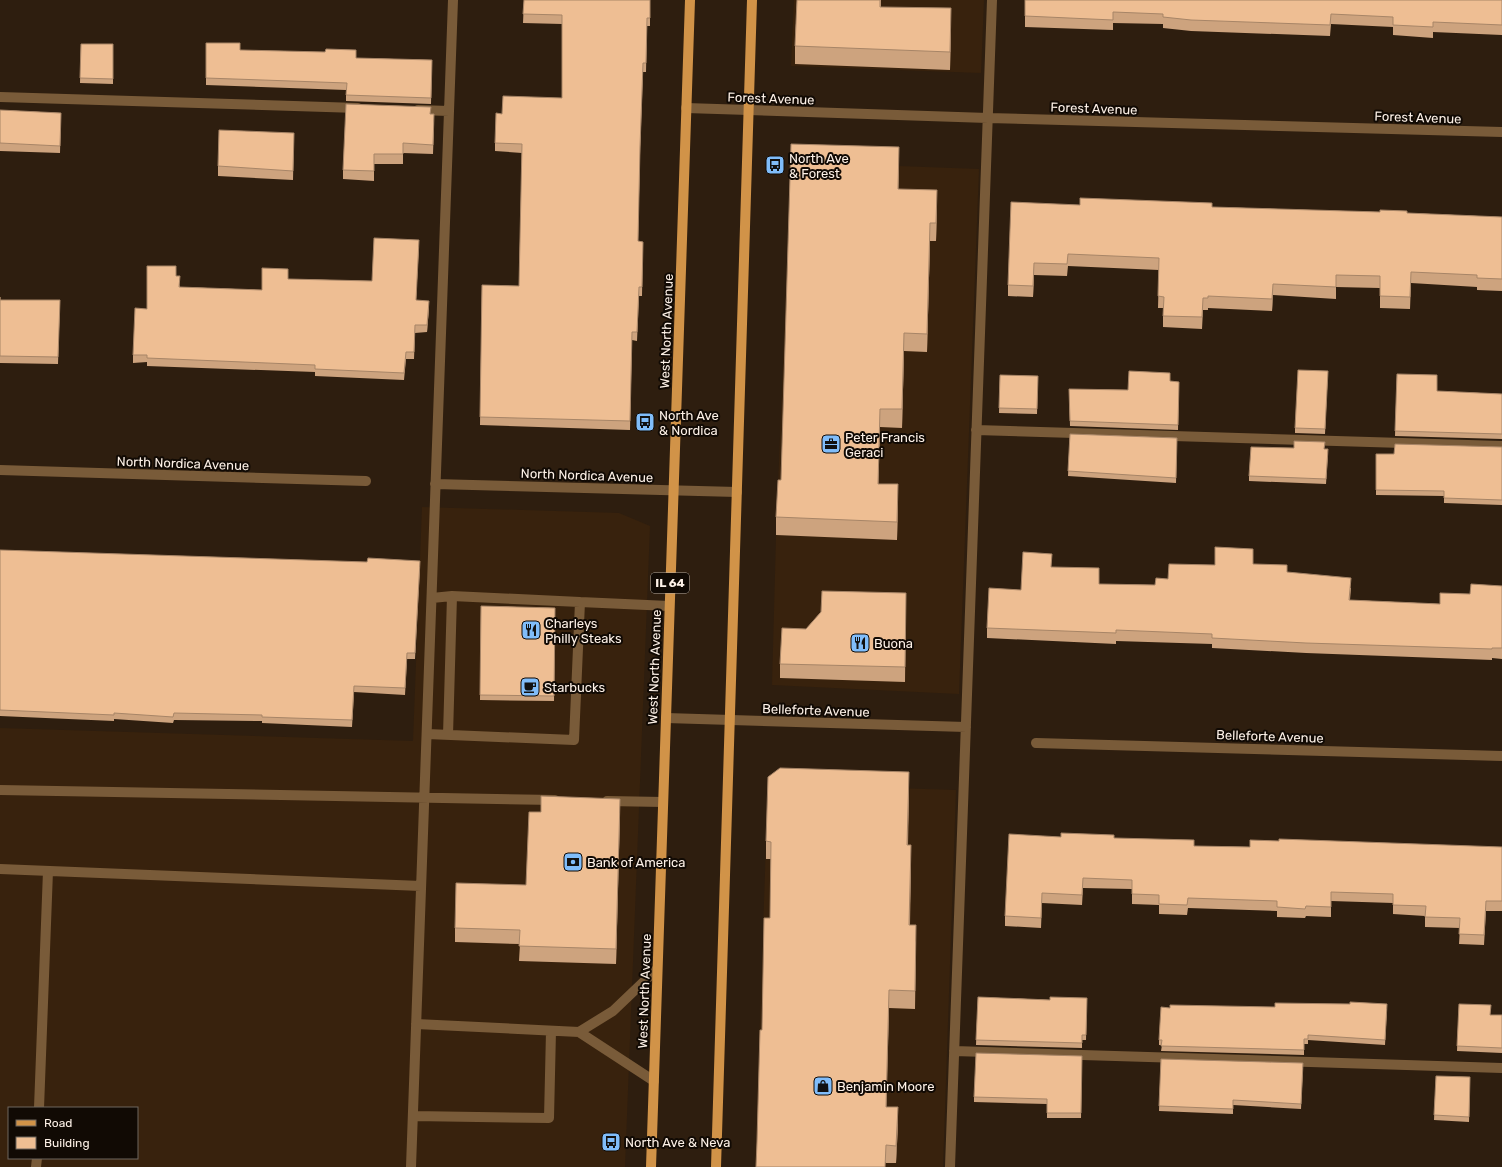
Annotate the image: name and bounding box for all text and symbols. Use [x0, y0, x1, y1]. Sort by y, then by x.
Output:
street label: Forest Avenue [727, 89, 815, 108]
street label: Forest Avenue [1050, 99, 1138, 118]
street label: Forest Avenue [1374, 108, 1462, 127]
place label: North Ave & Forest [789, 151, 849, 181]
bus stop icon: North Ave & Forest [764, 154, 786, 176]
street label: West North Avenue [657, 273, 676, 389]
place label: North Ave & Nordica [659, 408, 719, 438]
bus stop icon: North Ave & Nordica [634, 411, 656, 433]
place label: Peter Francis Geraci [845, 430, 925, 460]
office icon: Peter Francis Geraci [820, 433, 842, 455]
street label: North Nordica Avenue [116, 454, 249, 473]
street label: North Nordica Avenue [520, 466, 653, 485]
road number: IL 64 [651, 573, 689, 593]
street label: West North Avenue [645, 609, 664, 725]
place label: Charleys Philly Steaks [545, 616, 622, 646]
restaurant icon: Charleys Philly Steaks [520, 619, 542, 641]
restaurant icon: Buona [849, 632, 871, 654]
place label: Buona [874, 636, 913, 651]
cafe icon: Starbucks [519, 676, 541, 698]
place label: Starbucks [544, 680, 606, 695]
street label: Belleforte Avenue [762, 701, 870, 720]
street label: Belleforte Avenue [1216, 727, 1324, 746]
bank icon: Bank of America [562, 851, 584, 873]
place label: Bank of America [587, 855, 685, 870]
street label: West North Avenue [635, 933, 654, 1049]
shop icon: Benjamin Moore [812, 1075, 834, 1097]
place label: Benjamin Moore [837, 1079, 934, 1094]
legend [8, 1107, 138, 1159]
text: Road [44, 1116, 72, 1130]
bus stop icon: North Ave & Neva [600, 1131, 622, 1153]
place label: North Ave & Neva [625, 1135, 730, 1150]
text: Building [44, 1136, 90, 1150]

